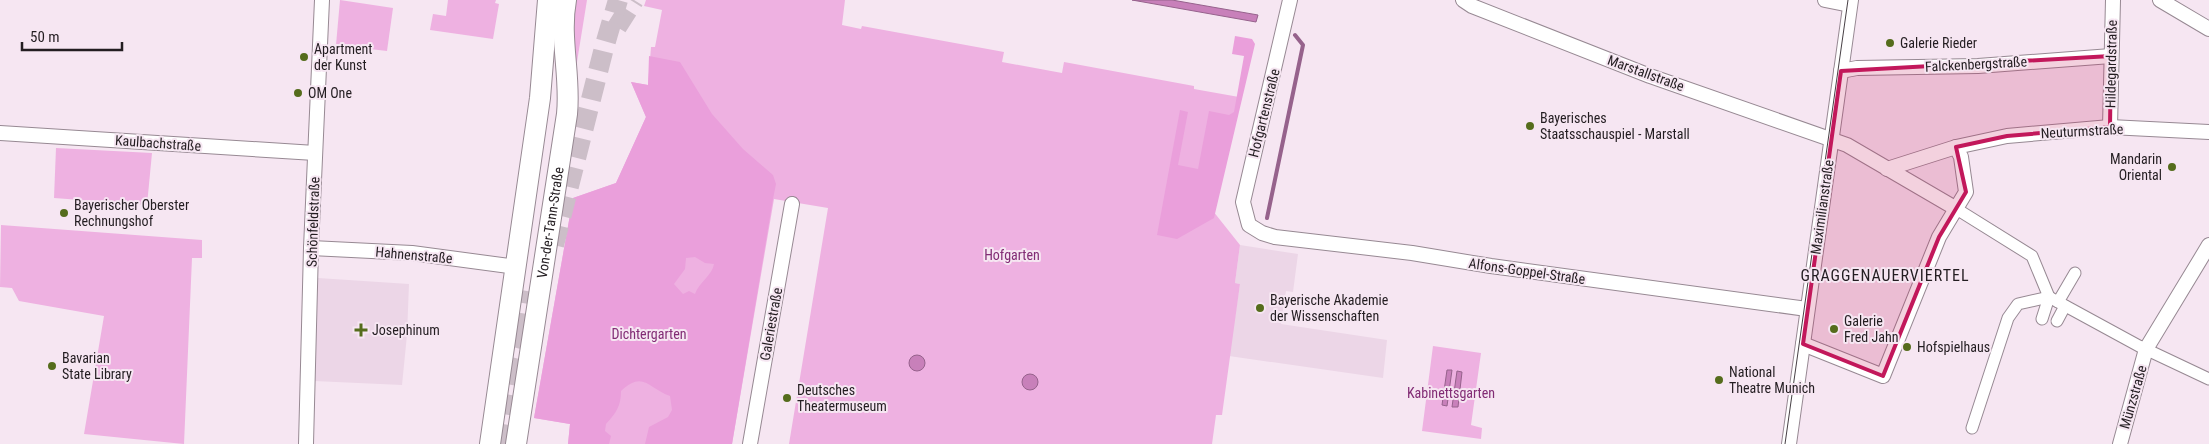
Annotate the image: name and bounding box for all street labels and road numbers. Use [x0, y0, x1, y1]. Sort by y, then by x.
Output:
street label: Hildegardstraße [2102, 19, 2120, 108]
street label: Marstallstraße [1606, 52, 1687, 94]
street label: Falckenbergstraße [1925, 53, 2028, 75]
street label: Hofgartenstraße [1245, 67, 1283, 159]
street label: Neuturmstraße [2040, 121, 2124, 141]
street label: Kaulbachstraße [114, 132, 202, 154]
street label: Maximilianstraße [1807, 158, 1837, 255]
street label: Von-der-Tann-Straße [534, 165, 567, 279]
street label: Schönfeldstraße [303, 176, 323, 267]
street label: Hahnenstraße [375, 244, 454, 266]
street label: Alfons-Goppel-Straße [1468, 255, 1587, 287]
street label: Galeriestraße [757, 286, 785, 362]
street label: Münzstraße [2116, 363, 2150, 431]

